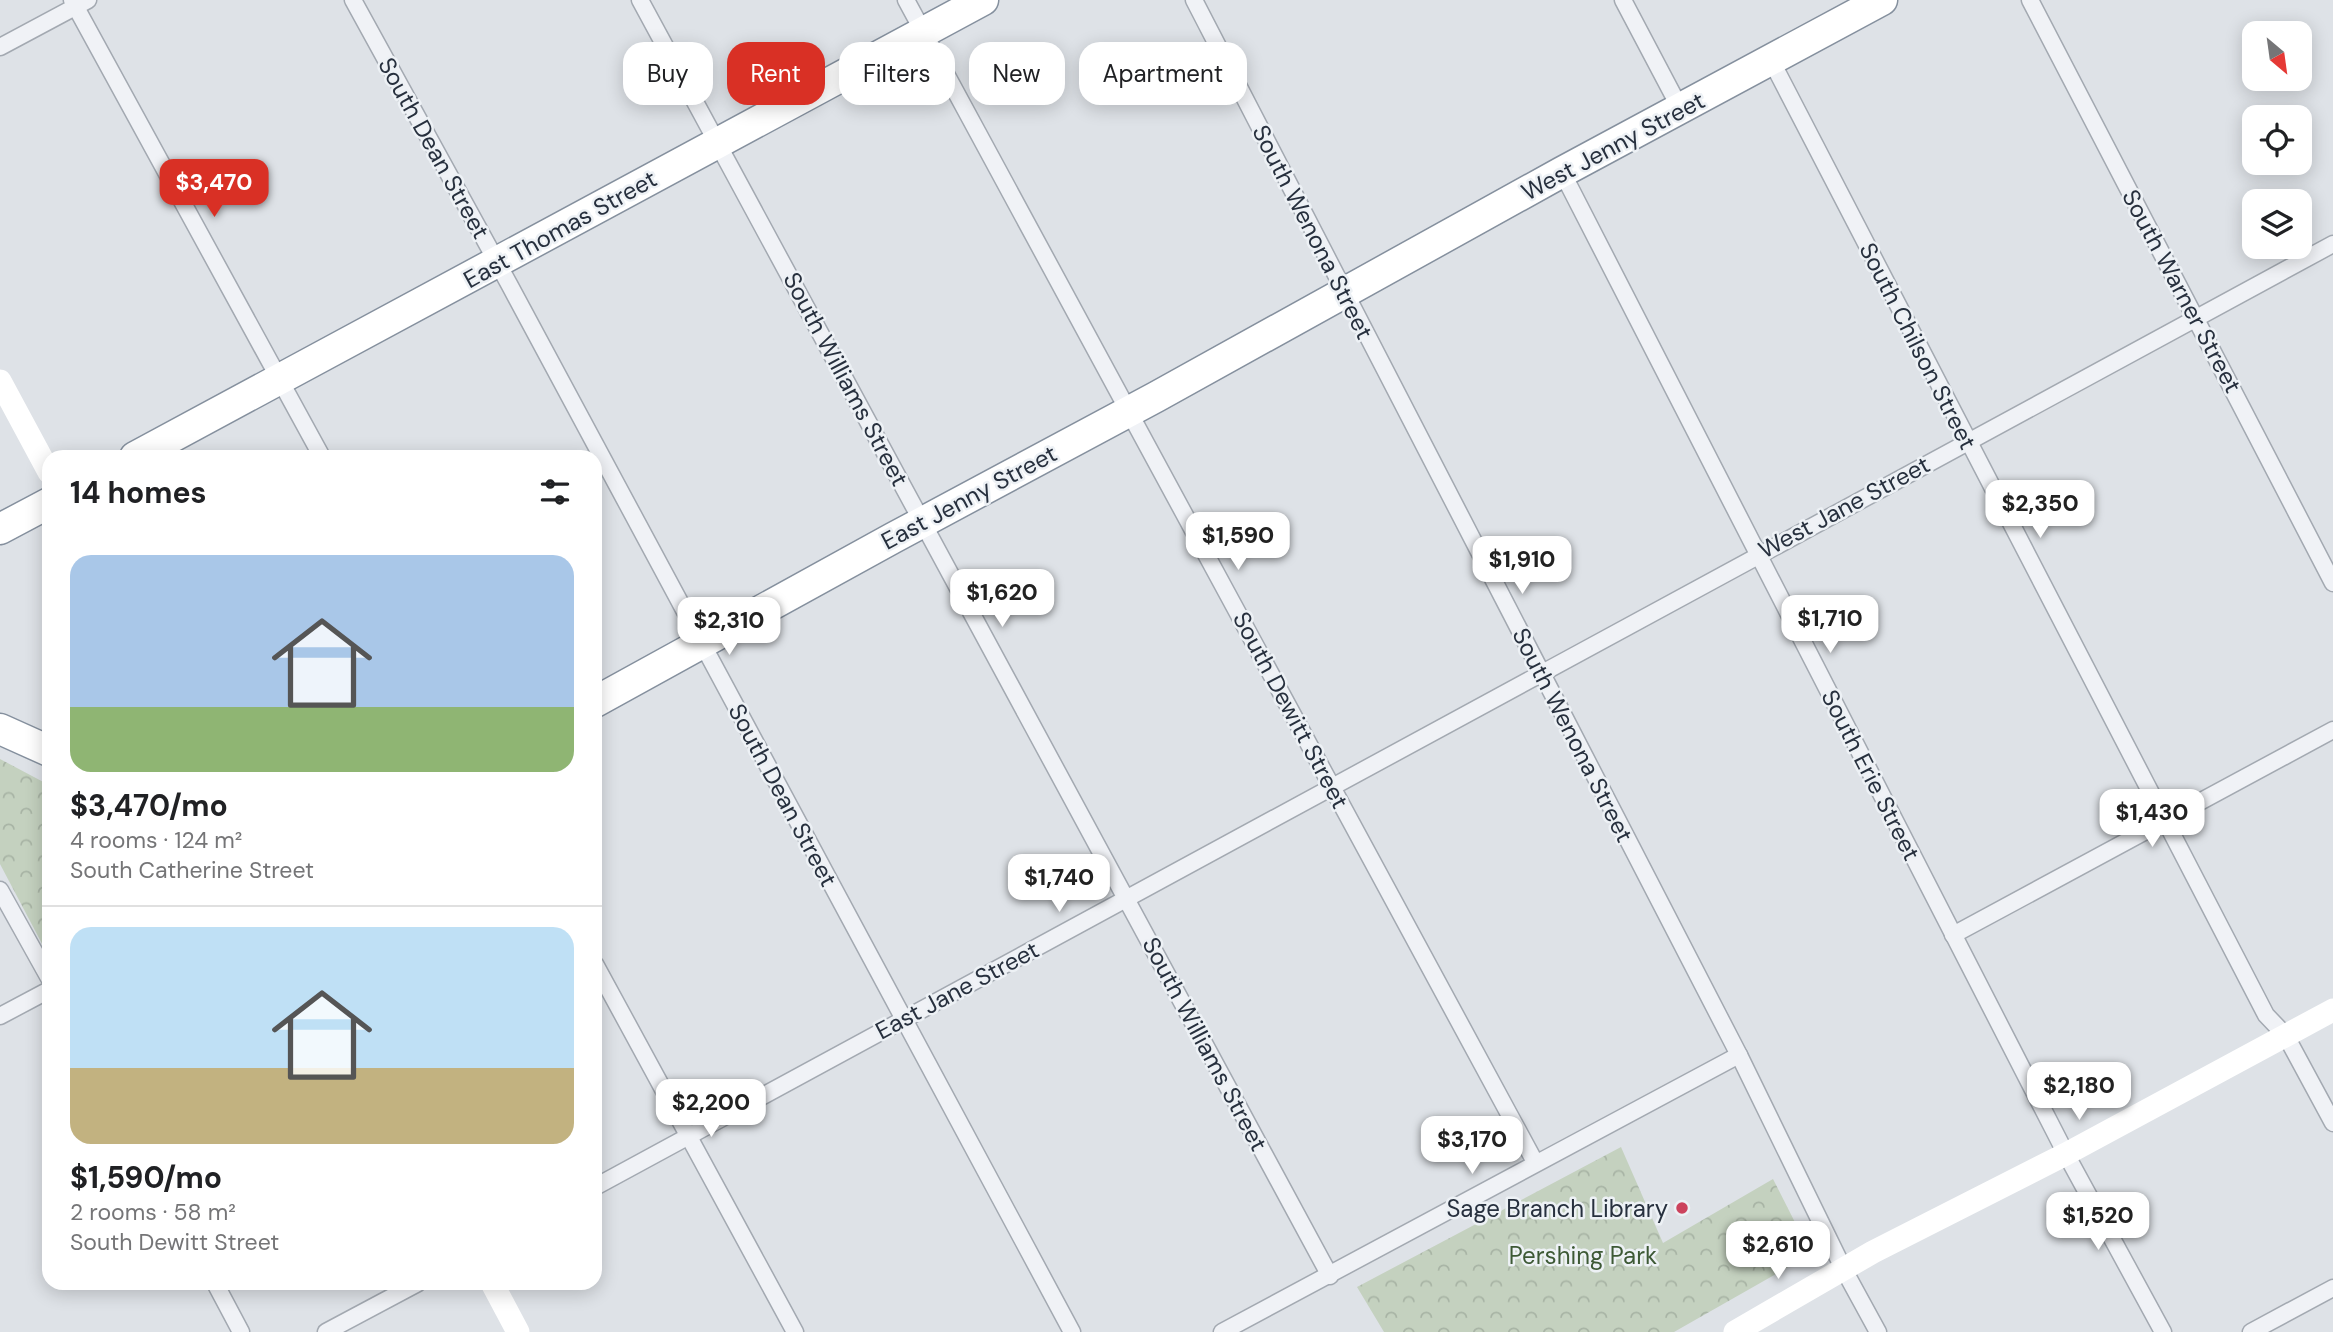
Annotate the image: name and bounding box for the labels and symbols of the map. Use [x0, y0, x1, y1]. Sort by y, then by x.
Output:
north arrow [2242, 21, 2312, 91]
street label: South Dean Street [371, 52, 497, 244]
street label: West Jenny Street [1516, 85, 1710, 207]
street label: South Wenona Street [1246, 120, 1380, 344]
pin: $3,470 [157, 160, 271, 219]
street label: East Thomas Street [458, 163, 662, 295]
street label: South Warner Street [2115, 184, 2249, 398]
street label: South Chilson Street [1852, 237, 1984, 455]
street label: South Williams Street [776, 267, 916, 491]
street label: East Jenny Street [876, 438, 1062, 556]
street label: West Jane Street [1753, 449, 1935, 565]
pin: $2,350 [1983, 480, 2097, 540]
pin: $1,590 [1181, 512, 1295, 572]
pin: $1,910 [1465, 536, 1579, 596]
pin: $1,620 [945, 570, 1059, 629]
pin: $1,710 [1773, 596, 1887, 655]
pin: $2,310 [672, 598, 786, 657]
street label: South Dewitt Street [1226, 606, 1356, 814]
street label: South Wenona Street [1506, 623, 1640, 847]
street label: South Erie Street [1815, 684, 1927, 866]
street label: South Dean Street [722, 698, 844, 892]
pin: $1,430 [2095, 790, 2209, 849]
pin: $1,740 [1002, 855, 1116, 914]
street label: South Williams Street [1135, 932, 1275, 1156]
street label: East Jane Street [870, 934, 1044, 1046]
pin: $2,180 [2022, 1062, 2136, 1122]
pin: $2,200 [654, 1080, 768, 1139]
pin: $3,170 [1415, 1116, 1529, 1176]
pin: $1,520 [2041, 1192, 2155, 1252]
place label: Sage Branch Library [1446, 1193, 1668, 1224]
marker: Sage Branch Library [1674, 1200, 1690, 1216]
pin: $2,610 [1721, 1222, 1835, 1281]
park label: Pershing Park [1509, 1240, 1657, 1271]

